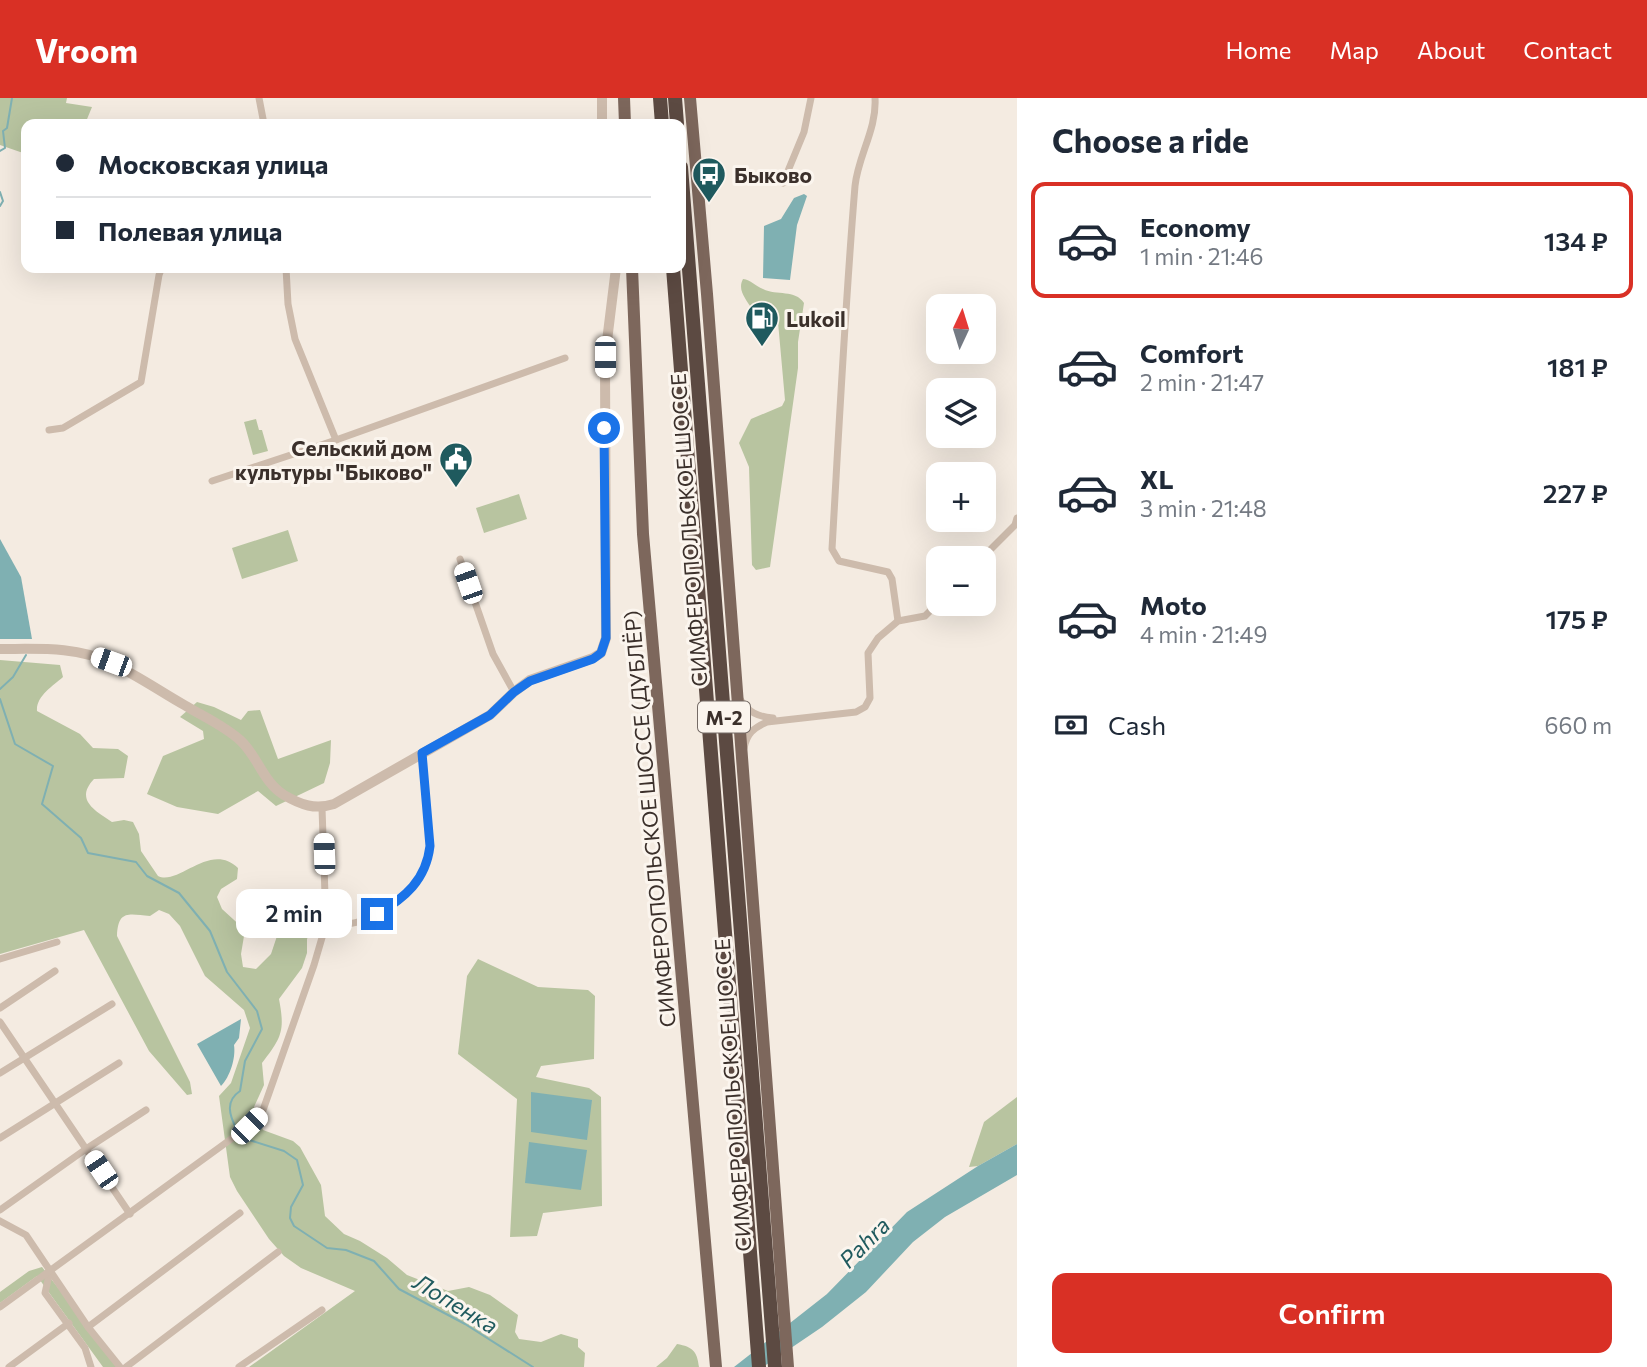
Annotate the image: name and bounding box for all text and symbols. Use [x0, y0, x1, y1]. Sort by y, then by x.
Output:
text: Vroom [35, 29, 138, 70]
text: Home [1226, 35, 1292, 64]
text: Map [1330, 35, 1379, 64]
text: About [1417, 35, 1485, 64]
text: Contact [1523, 35, 1612, 64]
text: Choose a ride [1052, 120, 1249, 160]
text: Московская улица [98, 148, 328, 179]
bus stop icon: Быково [690, 155, 728, 204]
place label: Быково [734, 162, 812, 187]
icon: car [1056, 209, 1119, 272]
text: Economy [1140, 211, 1251, 242]
text: Полевая улица [98, 215, 282, 246]
text: 134 ₽ [1544, 225, 1608, 256]
text: 1 min · 21:46 [1140, 242, 1263, 270]
north arrow [926, 294, 996, 364]
map controls [926, 294, 996, 616]
fuel station icon: Lukoil [743, 299, 781, 348]
place label: Lukoil [786, 306, 846, 331]
icon: car [1056, 335, 1119, 398]
car [595, 336, 616, 378]
text: Comfort [1140, 337, 1243, 368]
text: 181 ₽ [1547, 351, 1608, 382]
text: 2 min · 21:47 [1140, 368, 1264, 396]
street label: СИМФЕРОПОЛЬСКОЕ ШОССЕ [665, 373, 711, 687]
button: layers [926, 378, 996, 448]
route start [588, 412, 620, 444]
place label: Сельский дом культуры "Быково" [235, 435, 432, 484]
public building icon: Сельский дом культуры "Быково" [437, 440, 475, 489]
icon: car [1056, 461, 1119, 524]
button: + [926, 462, 996, 532]
text: XL [1140, 463, 1174, 494]
text: 227 ₽ [1543, 477, 1608, 508]
text: 3 min · 21:48 [1140, 494, 1267, 522]
button: − [926, 546, 996, 616]
car [452, 560, 485, 606]
icon: car [1056, 587, 1119, 650]
text: Moto [1140, 589, 1207, 620]
text: 175 ₽ [1546, 603, 1608, 634]
street label: СИМФЕРОПОЛЬСКОЕ ШОССЕ (ДУБЛЁР) [618, 610, 680, 1028]
text: 4 min · 21:49 [1140, 620, 1267, 648]
car [88, 645, 135, 679]
road number: М-2 [698, 702, 750, 732]
icon: cash [1052, 706, 1090, 744]
text: Cash [1108, 709, 1166, 740]
text: 660 m [1545, 711, 1612, 739]
car [313, 833, 336, 875]
callout: 2 min [237, 890, 352, 938]
route end [361, 898, 393, 930]
text: 2 min [266, 899, 322, 927]
street label: СИМФЕРОПОЛЬСКОЕ ШОССЕ [709, 938, 755, 1252]
car [227, 1104, 272, 1148]
car [81, 1147, 122, 1193]
water label: Pahra [833, 1211, 895, 1273]
water label: Лопенка [408, 1266, 503, 1339]
button: Confirm [1052, 1273, 1612, 1353]

